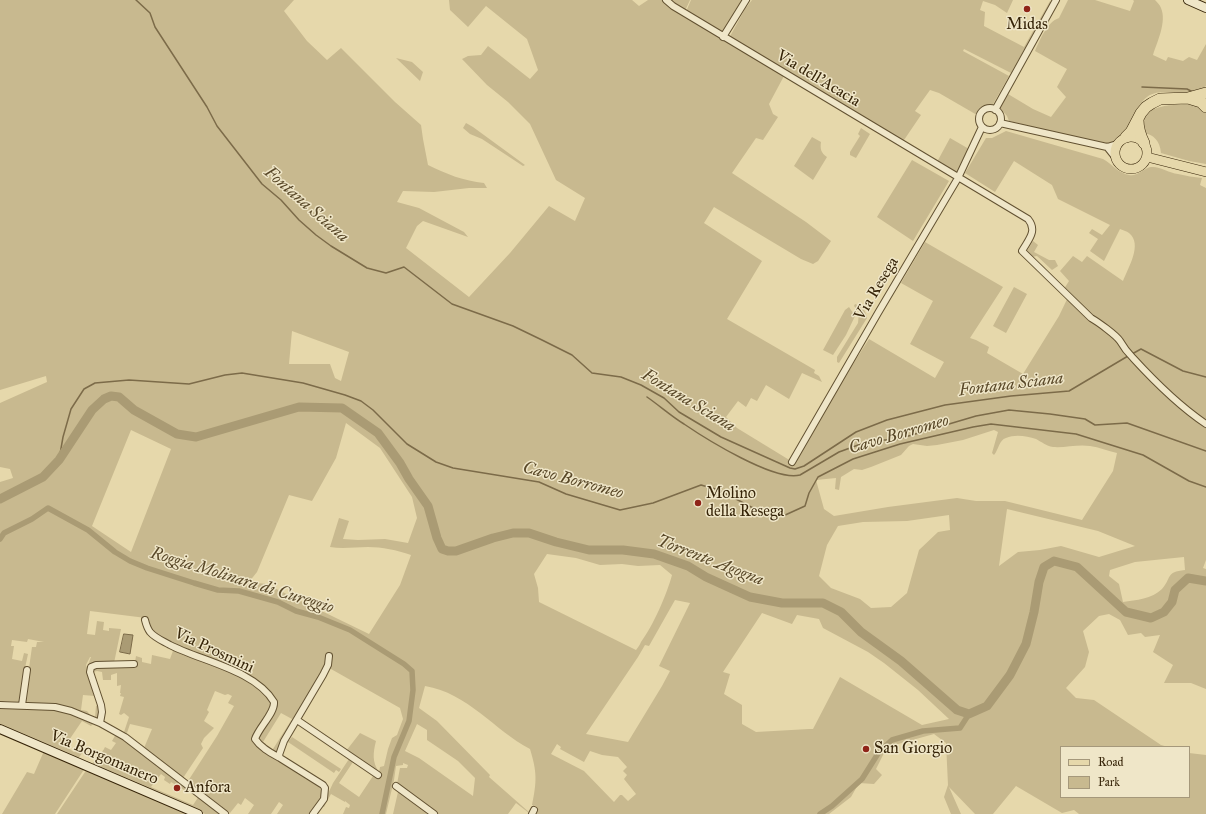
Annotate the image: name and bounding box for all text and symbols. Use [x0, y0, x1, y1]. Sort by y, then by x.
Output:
marker: Midas [1022, 4, 1032, 14]
place label: Midas [1006, 15, 1048, 35]
street label: Via dell'Acacia [773, 46, 863, 112]
water label: Fontana Sciana [260, 163, 352, 247]
street label: Via Resega [851, 254, 903, 324]
water label: Fontana Sciana [638, 365, 738, 437]
water label: Fontana Sciana [957, 368, 1065, 402]
water label: Cavo Borromeo [847, 411, 951, 459]
water label: Cavo Borromeo [520, 458, 626, 504]
place label: Molino della Resega [706, 484, 784, 522]
marker: Molino della Resega [693, 498, 703, 508]
water label: Torrente Agogna [654, 531, 766, 591]
water label: Roggia Molinara di Cureggio [148, 543, 336, 619]
street label: Via Prosmini [171, 624, 257, 678]
street label: Via Borgomanero [47, 727, 161, 789]
place label: San Giorgio [874, 739, 952, 759]
marker: San Giorgio [861, 744, 871, 754]
legend [1060, 746, 1190, 798]
text: Road [1098, 755, 1124, 769]
text: Park [1098, 775, 1120, 789]
place label: Anfora [185, 778, 231, 798]
marker: Anfora [172, 783, 182, 793]

